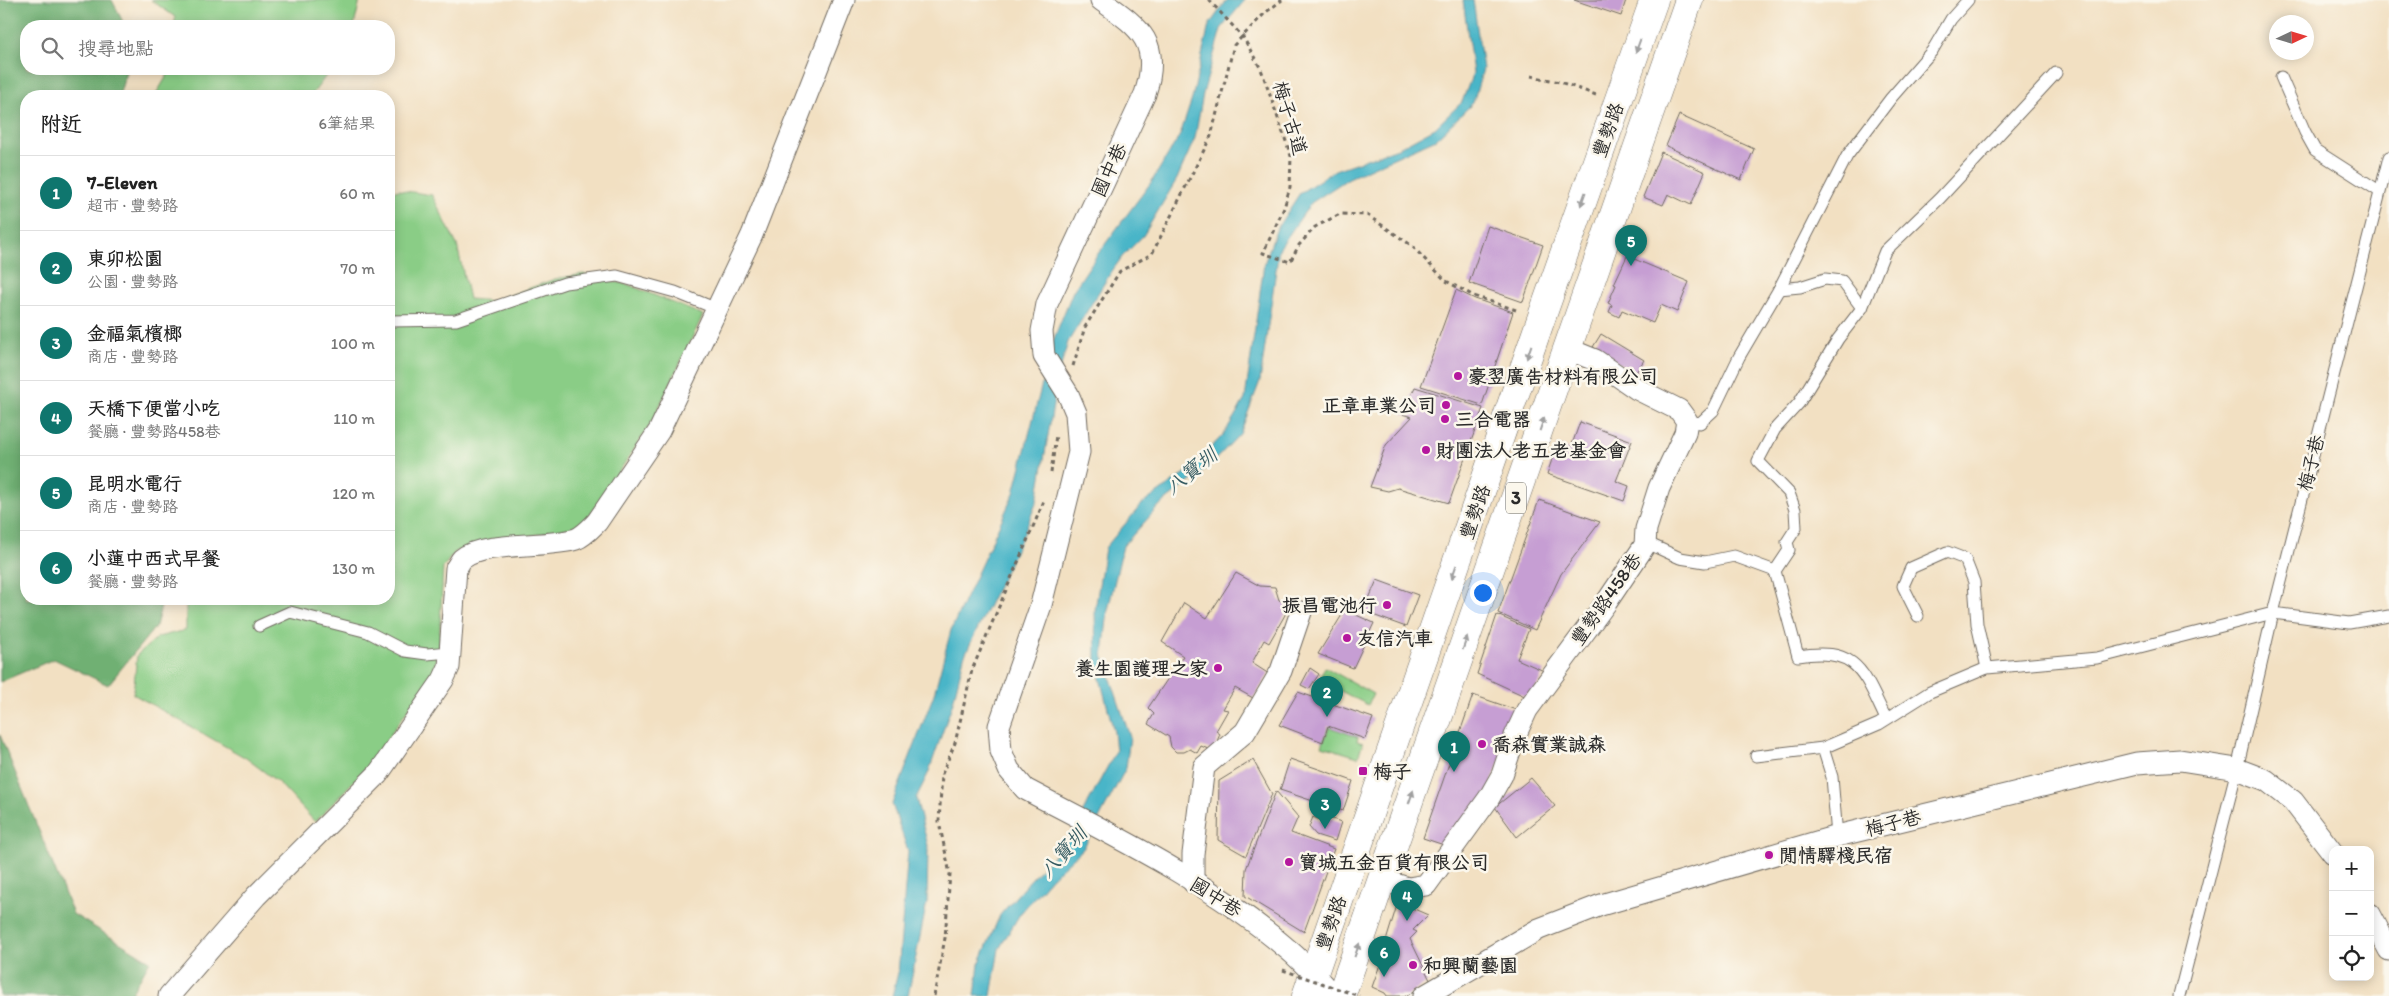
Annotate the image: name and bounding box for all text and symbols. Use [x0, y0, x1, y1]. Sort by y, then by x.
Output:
north arrow [2269, 15, 2314, 60]
search box [20, 20, 395, 75]
icon: search [38, 34, 66, 62]
text: 搜尋地點 [78, 37, 154, 60]
one-way arrow [1634, 39, 1642, 54]
street label: 梅子古道 [1268, 78, 1312, 158]
street label: 豐勢路 [1587, 99, 1629, 161]
text: 附近 [40, 111, 82, 136]
text: 6筆結果 [319, 114, 375, 133]
street label: 國中巷 [1087, 139, 1131, 201]
text: 7-Eleven [87, 171, 158, 194]
text: 1 [52, 184, 60, 203]
text: 60 m [340, 184, 375, 203]
one-way arrow [1579, 192, 1587, 207]
text: 超市 · 豐勢路 [87, 196, 178, 215]
pin: 5 [1615, 225, 1647, 266]
text: 東卯松園 [87, 247, 163, 270]
text: 2 [52, 259, 60, 278]
text: 70 m [340, 259, 375, 278]
text: 公園 · 豐勢路 [87, 272, 178, 291]
text: 金福氣檳榔 [87, 322, 182, 345]
text: 3 [52, 334, 60, 353]
text: 100 m [331, 334, 375, 353]
one-way arrow [1525, 345, 1533, 360]
text: 商店 · 豐勢路 [87, 347, 178, 366]
place label: 豪翌廣告材料有限公司 [1468, 365, 1658, 388]
marker: 豪翌廣告材料有限公司 [1452, 370, 1464, 382]
place label: 正章車業公司 [1322, 394, 1436, 417]
text: 天橋下便當小吃 [87, 397, 220, 420]
marker: 正章車業公司 [1440, 399, 1452, 411]
place label: 三合電器 [1455, 408, 1531, 431]
text: 4 [51, 409, 61, 428]
text: 110 m [333, 409, 375, 428]
marker: 三合電器 [1439, 413, 1451, 425]
one-way arrow [1538, 416, 1546, 431]
text: 餐廳 · 豐勢路458巷 [87, 422, 221, 441]
street label: 梅子巷 [2293, 433, 2329, 493]
place label: 財團法人老五老基金會 [1436, 439, 1626, 462]
water label: 八寶圳 [1160, 441, 1223, 499]
marker: 財團法人老五老基金會 [1420, 444, 1432, 456]
text: 昆明水電行 [87, 472, 182, 495]
street label: 豐勢路 [1455, 481, 1495, 543]
road number: 3 [1506, 482, 1526, 514]
text: 5 [52, 484, 60, 503]
text: 120 m [332, 484, 375, 503]
text: 商店 · 豐勢路 [87, 497, 178, 516]
text: 小蓮中西式早餐 [87, 547, 220, 570]
street label: 豐勢路458巷 [1566, 548, 1646, 650]
text: 6 [52, 559, 60, 578]
text: 130 m [332, 559, 375, 578]
one-way arrow [1450, 565, 1457, 580]
text: 餐廳 · 豐勢路 [87, 572, 178, 591]
your location [1470, 580, 1496, 606]
place label: 振昌電池行 [1282, 594, 1377, 617]
marker: 振昌電池行 [1381, 599, 1393, 611]
place label: 友信汽車 [1357, 627, 1433, 650]
marker: 友信汽車 [1341, 632, 1353, 644]
one-way arrow [1462, 636, 1469, 651]
place label: 養生園護理之家 [1075, 657, 1208, 680]
marker: 養生園護理之家 [1212, 662, 1224, 674]
pin: 2 [1311, 676, 1343, 717]
pin: 1 [1438, 731, 1470, 772]
place label: 喬森實業誠森 [1492, 733, 1606, 756]
marker: 喬森實業誠森 [1476, 738, 1488, 750]
place label: 梅子 [1373, 760, 1411, 783]
marker: 梅子 [1357, 765, 1369, 777]
pin: 3 [1309, 788, 1341, 829]
one-way arrow [1408, 789, 1416, 804]
street label: 梅子巷 [1863, 805, 1923, 841]
water label: 八寶圳 [1034, 820, 1093, 883]
place label: 閒情驛棧民宿 [1779, 844, 1893, 867]
map controls [2329, 846, 2374, 981]
button: + [2329, 846, 2374, 891]
marker: 閒情驛棧民宿 [1763, 849, 1775, 861]
place label: 寶城五金百貨有限公司 [1299, 851, 1489, 874]
marker: 寶城五金百貨有限公司 [1283, 856, 1295, 868]
street label: 國中巷 [1186, 872, 1246, 922]
pin: 4 [1391, 880, 1423, 921]
button: − [2329, 891, 2374, 936]
street label: 豐勢路 [1311, 892, 1351, 954]
pin: 6 [1368, 936, 1400, 977]
button: locate [2329, 936, 2374, 981]
one-way arrow [1353, 942, 1361, 957]
place label: 和興蘭藝園 [1423, 954, 1518, 977]
marker: 和興蘭藝園 [1407, 959, 1419, 971]

